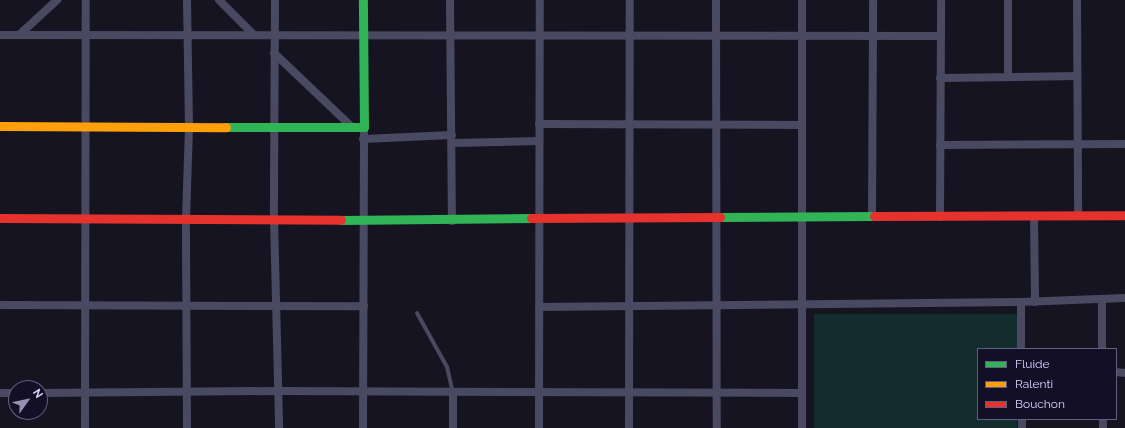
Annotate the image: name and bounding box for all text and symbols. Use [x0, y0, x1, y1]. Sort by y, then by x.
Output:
legend [977, 348, 1117, 420]
text: Fluide [1015, 357, 1050, 371]
text: Ralenti [1015, 377, 1053, 391]
north arrow [8, 380, 48, 420]
text: N [30, 387, 45, 401]
text: Bouchon [1015, 397, 1065, 411]

